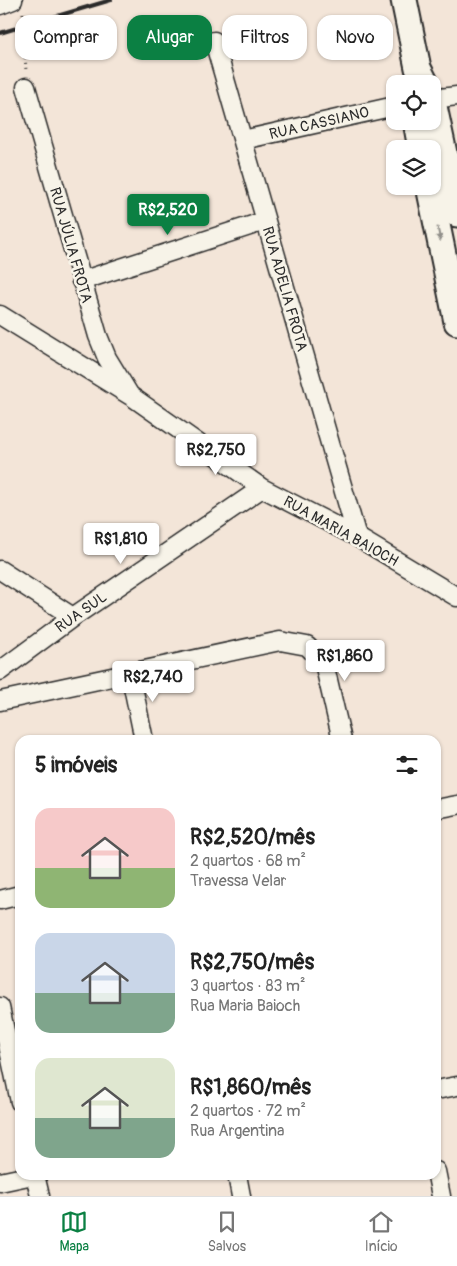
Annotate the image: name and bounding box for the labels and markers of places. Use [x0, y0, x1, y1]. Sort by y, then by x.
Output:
pin: R$2,520 [122, 194, 214, 236]
pin: R$2,750 [170, 434, 262, 476]
pin: R$1,810 [75, 522, 167, 565]
pin: R$1,860 [299, 640, 391, 682]
pin: R$2,740 [107, 660, 199, 703]

